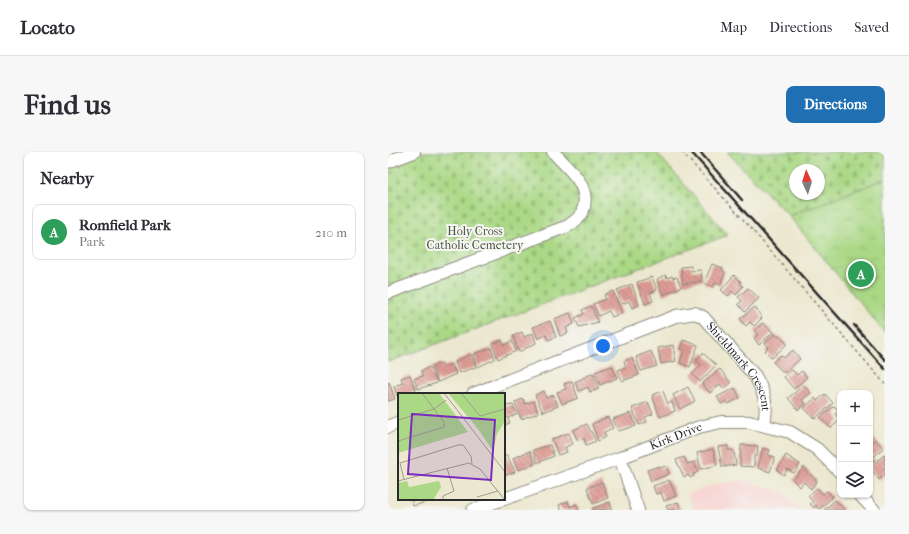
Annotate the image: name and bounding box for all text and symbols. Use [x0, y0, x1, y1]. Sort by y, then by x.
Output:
text: Locato [20, 17, 75, 39]
text: Map [720, 19, 747, 36]
text: Directions [769, 19, 832, 36]
text: Saved [854, 19, 889, 36]
button: Directions [786, 86, 885, 123]
text: Find us [24, 88, 111, 121]
north arrow [789, 164, 825, 200]
text: Nearby [40, 168, 94, 188]
text: Romfield Park [79, 216, 171, 234]
park label: Holy Cross Catholic Cemetery [427, 224, 524, 252]
text: A [50, 225, 58, 240]
text: 210 m [315, 225, 347, 240]
text: Park [79, 234, 105, 249]
pin: A [848, 259, 874, 289]
street label: Shieldmark Crescent [703, 319, 773, 412]
your location [593, 336, 613, 356]
map controls [837, 390, 873, 498]
button: + [837, 390, 873, 426]
inset map [398, 393, 505, 500]
street label: Kirk Drive [647, 419, 704, 453]
button: − [837, 426, 873, 462]
button: layers [837, 462, 873, 498]

